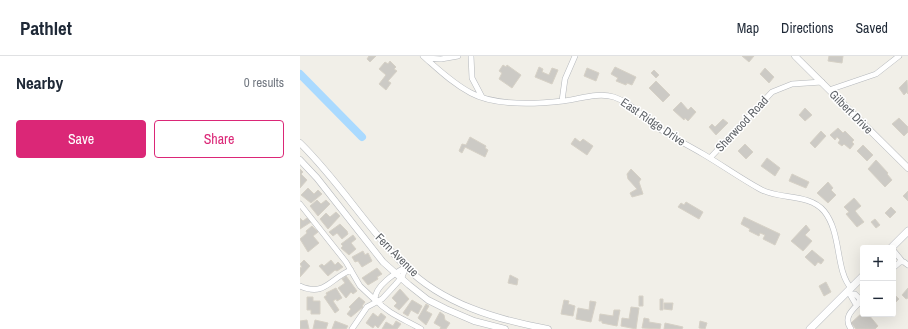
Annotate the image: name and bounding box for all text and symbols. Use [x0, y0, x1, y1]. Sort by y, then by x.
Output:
text: Pathlet [20, 15, 72, 41]
text: Map [737, 19, 759, 37]
text: Directions [781, 19, 833, 37]
text: Saved [855, 19, 888, 37]
text: Nearby [16, 71, 63, 94]
text: 0 results [244, 74, 284, 91]
street label: Gilbert Drive [826, 87, 876, 137]
street label: Sherwood Road [712, 93, 772, 155]
street label: East Ridge Drive [617, 94, 689, 150]
button: Save [16, 120, 146, 158]
button: Share [154, 120, 284, 158]
street label: Fern Avenue [372, 230, 422, 280]
map controls [860, 245, 896, 317]
button: + [860, 245, 896, 281]
button: − [860, 281, 896, 317]

